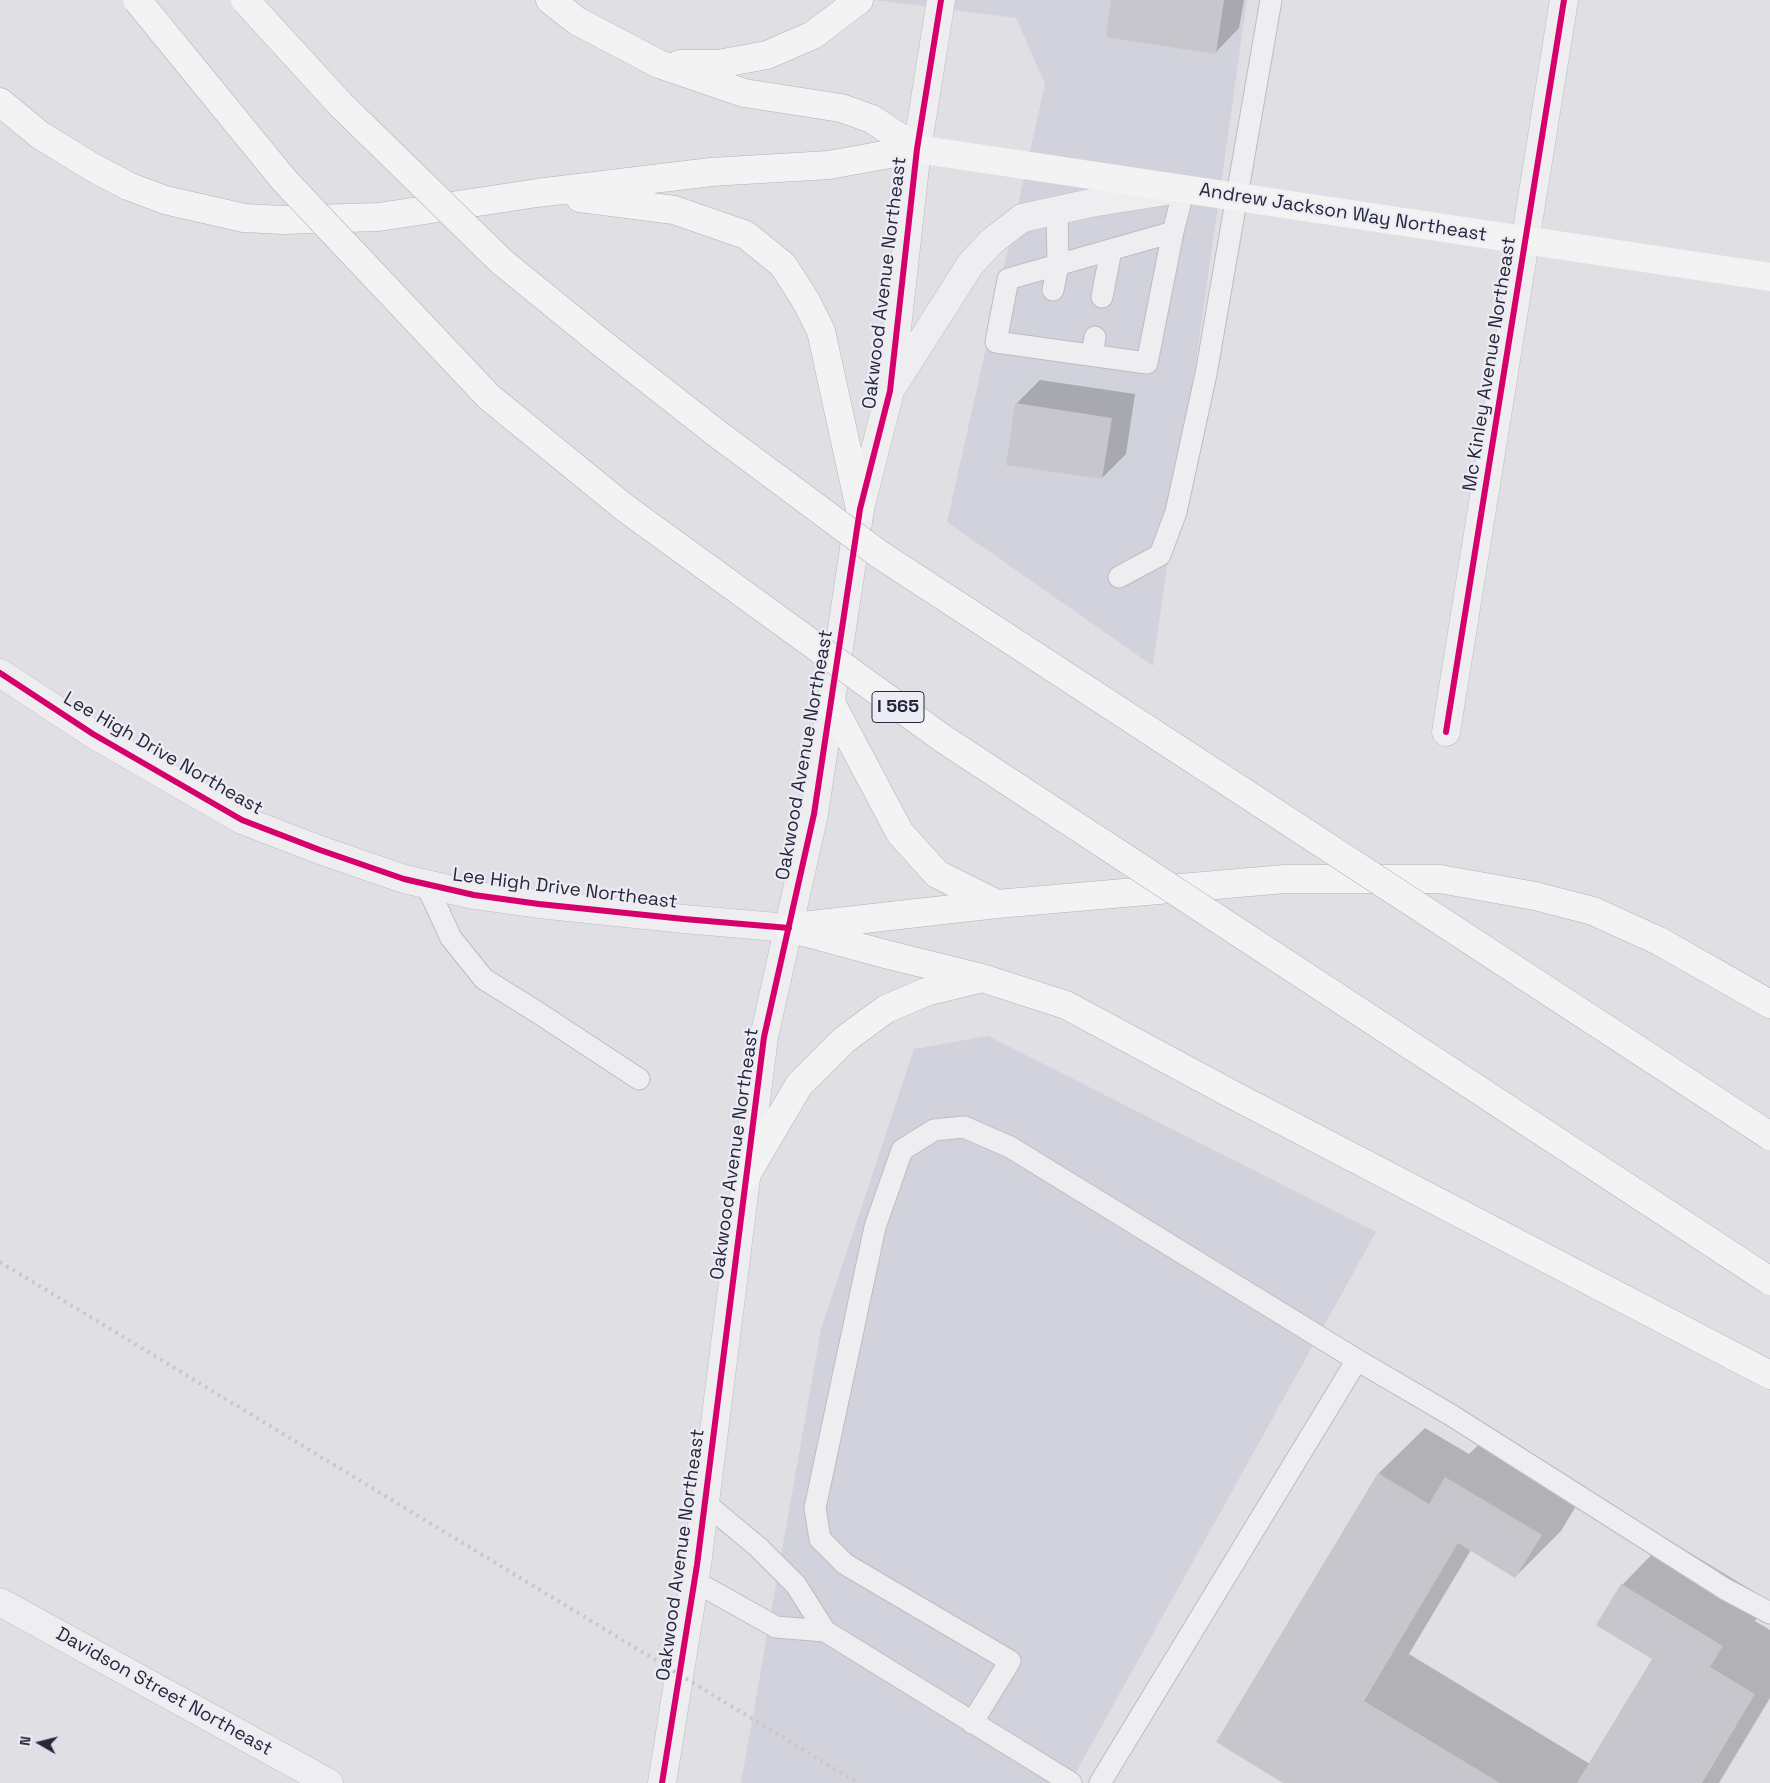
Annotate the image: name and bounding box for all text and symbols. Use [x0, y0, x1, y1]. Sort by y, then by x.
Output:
street label: Oakwood Avenue Northeast [858, 156, 912, 410]
street label: Andrew Jackson Way Northeast [1197, 179, 1489, 247]
street label: Mc Kinley Avenue Northeast [1459, 235, 1521, 493]
street label: Oakwood Avenue Northeast [772, 628, 838, 882]
street label: Lee High Drive Northeast [59, 688, 267, 820]
road number: I 565 [872, 692, 924, 722]
street label: Lee High Drive Northeast [451, 864, 679, 914]
street label: Oakwood Avenue Northeast [706, 1027, 764, 1281]
street label: Oakwood Avenue Northeast [652, 1428, 710, 1682]
street label: Davidson Street Northeast [52, 1623, 276, 1761]
north arrow [15, 1718, 65, 1768]
text: N [16, 1735, 35, 1747]

